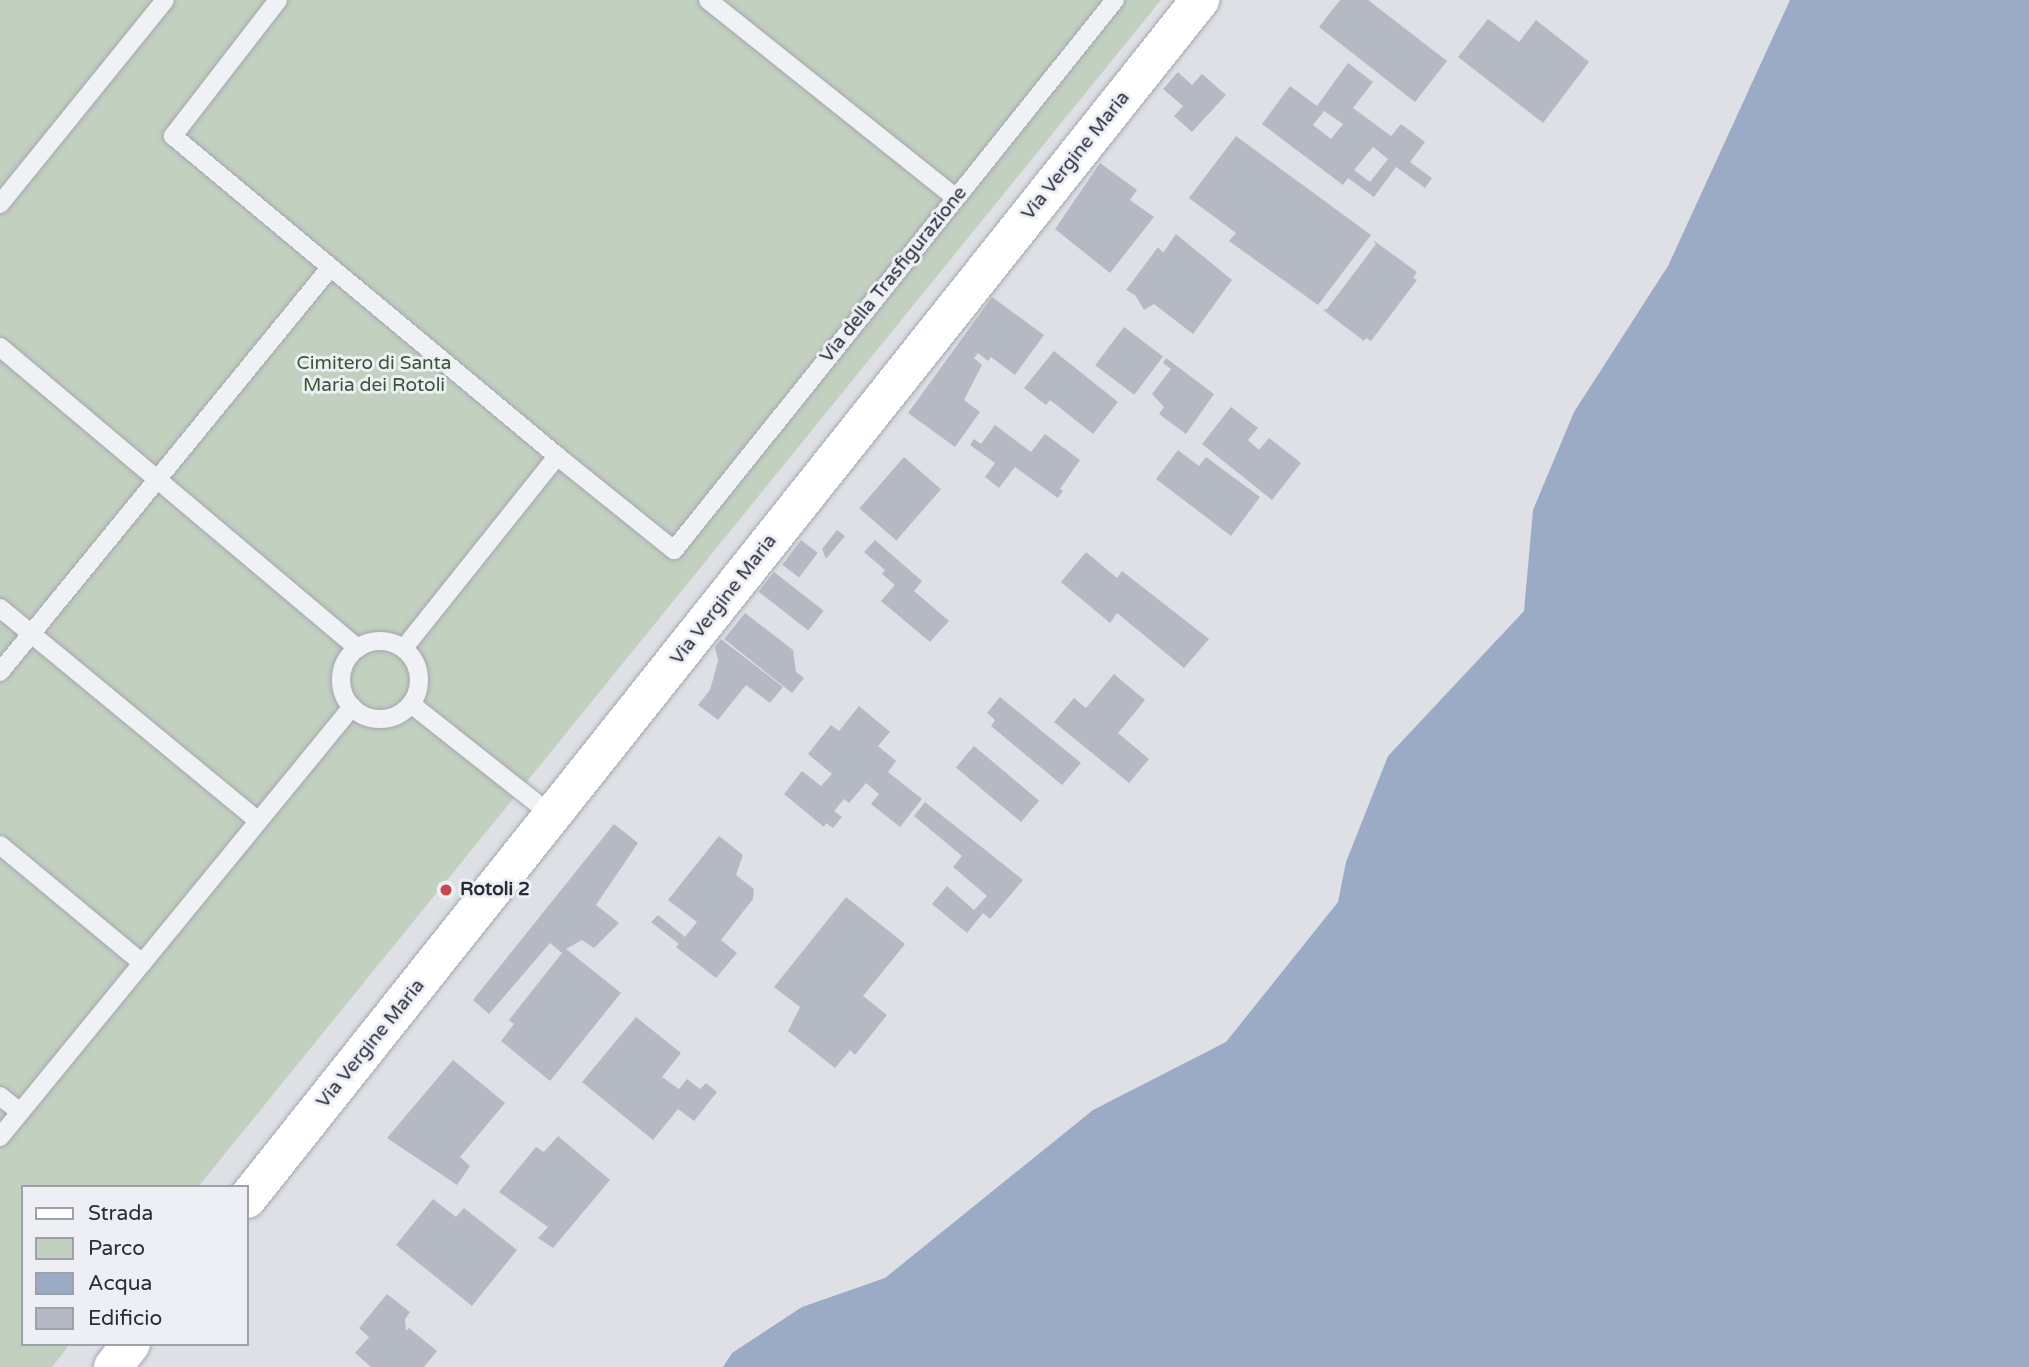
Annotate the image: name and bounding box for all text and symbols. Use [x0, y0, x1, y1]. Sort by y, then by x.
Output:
street label: Via Vergine Maria [1017, 87, 1135, 225]
street label: Via della Trasfigurazione [816, 182, 972, 368]
park label: Cimitero di Santa Maria dei Rotoli [297, 353, 451, 397]
street label: Via Vergine Maria [666, 530, 782, 670]
place label: Rotoli 2 [460, 879, 530, 901]
marker: Rotoli 2 [438, 882, 454, 898]
street label: Via Vergine Maria [312, 975, 430, 1113]
legend [21, 1185, 248, 1346]
text: Strada [88, 1201, 153, 1226]
text: Parco [88, 1236, 145, 1261]
text: Acqua [88, 1271, 152, 1296]
text: Edificio [88, 1306, 162, 1331]

